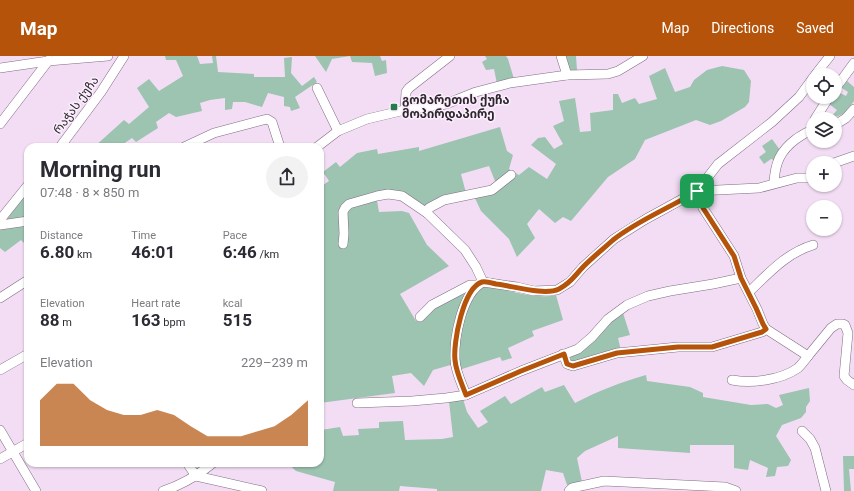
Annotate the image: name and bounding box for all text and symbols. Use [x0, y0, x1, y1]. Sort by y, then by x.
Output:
text: Map [20, 17, 58, 40]
text: Map [662, 20, 689, 36]
text: Directions [711, 20, 774, 36]
text: Saved [796, 20, 834, 36]
map controls [806, 68, 842, 236]
button: locate [806, 68, 842, 104]
street label: რაჭას ქუჩა [50, 73, 102, 137]
place label: გომარეთის ქუჩა მოპირდაპირე [402, 93, 510, 122]
marker: გომარეთის ქუჩა მოპირდაპირე [389, 102, 399, 112]
button: layers [806, 112, 842, 148]
button: share [266, 156, 308, 198]
button: + [806, 156, 842, 192]
text: Morning run [40, 157, 161, 182]
pin [680, 174, 714, 208]
icon: arrive [686, 180, 708, 202]
text: 07:48 · 8 × 850 m [40, 185, 139, 200]
button: − [806, 200, 842, 236]
text: Distance [40, 229, 83, 242]
text: Time [131, 229, 156, 242]
text: Pace [223, 229, 247, 242]
text: 6.80 [40, 242, 74, 262]
text: 46:01 [131, 242, 175, 262]
text: 6:46 [223, 242, 257, 262]
text: km [74, 248, 92, 261]
text: /km [257, 248, 279, 261]
text: Elevation [40, 297, 85, 310]
text: Heart rate [131, 297, 180, 310]
text: kcal [223, 297, 243, 310]
text: 88 [40, 310, 60, 330]
text: 163 [131, 310, 161, 330]
text: 515 [223, 310, 252, 330]
text: m [60, 316, 72, 329]
text: bpm [161, 316, 185, 329]
text: Elevation [40, 355, 93, 370]
text: 229–239 m [241, 355, 308, 370]

